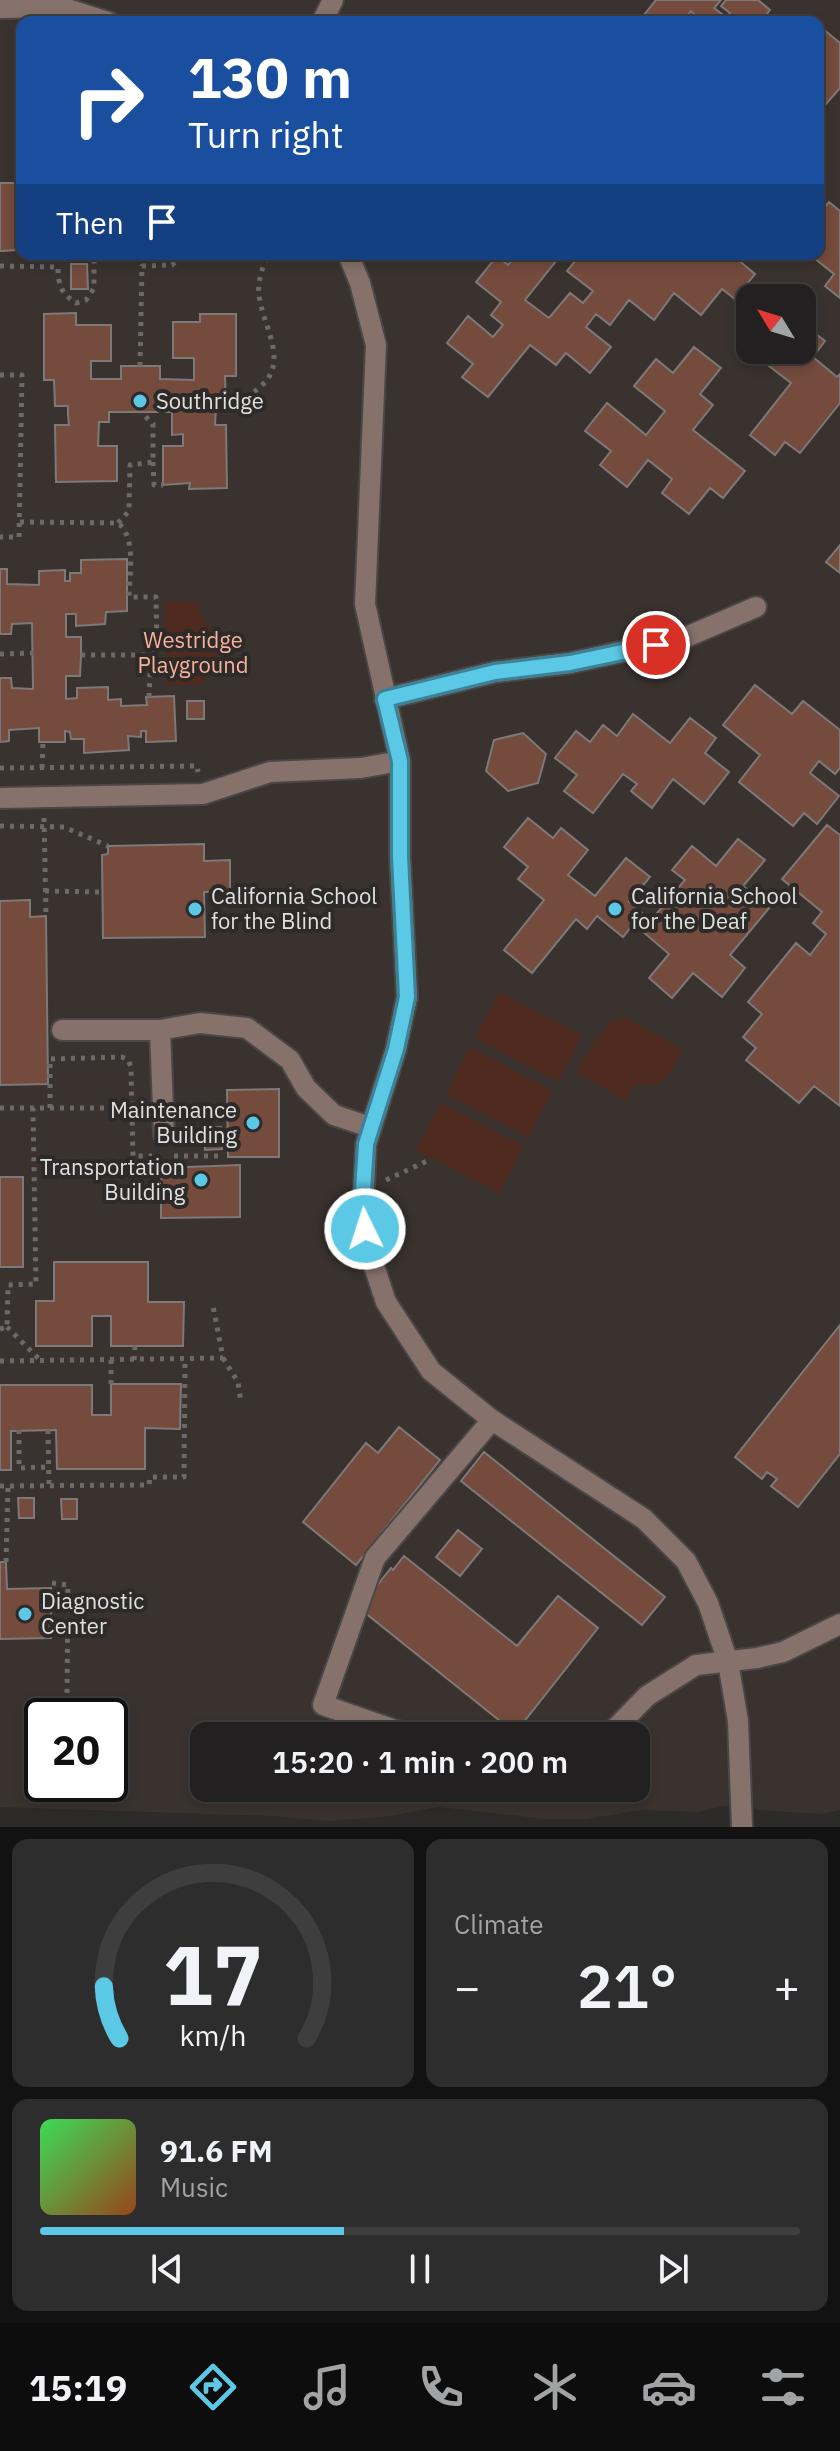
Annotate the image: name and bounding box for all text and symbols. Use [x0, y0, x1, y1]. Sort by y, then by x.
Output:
text: 130 m [188, 41, 352, 113]
icon: right [56, 48, 160, 152]
text: Turn right [188, 111, 344, 158]
icon: arrive [140, 200, 184, 244]
text: Then [56, 203, 124, 242]
north arrow [736, 284, 816, 364]
map controls [736, 284, 816, 364]
place label: Southridge [156, 386, 264, 415]
marker: Southridge [131, 392, 149, 410]
pin [622, 611, 690, 679]
icon: arrive [634, 623, 678, 667]
park label: Westridge Playground [138, 625, 248, 679]
place label: California School for the Blind [211, 881, 377, 935]
place label: California School for the Deaf [631, 881, 797, 935]
marker: California School for the Blind [186, 900, 204, 918]
marker: California School for the Deaf [606, 900, 624, 918]
place label: Maintenance Building [110, 1095, 237, 1149]
marker: Maintenance Building [244, 1114, 262, 1132]
place label: Transportation Building [40, 1152, 185, 1206]
marker: Transportation Building [192, 1171, 210, 1189]
position arrow [323, 1187, 407, 1271]
place label: Diagnostic Center [41, 1586, 144, 1640]
marker: Diagnostic Center [16, 1605, 34, 1623]
speed limit sign: 20 [24, 1698, 128, 1802]
text: 15:20 · 1 min · 200 m [272, 1742, 568, 1781]
text: Climate [454, 1907, 544, 1941]
text: 17 [163, 1920, 263, 2028]
text: 21° [577, 1946, 677, 2025]
text: − [454, 1958, 480, 2015]
text: + [774, 1958, 800, 2015]
text: km/h [179, 2017, 247, 2054]
text: 91.6 FM [160, 2131, 273, 2170]
text: Music [160, 2170, 228, 2204]
icon: previous [145, 2247, 189, 2291]
icon: pause [398, 2247, 442, 2291]
icon: next [651, 2247, 695, 2291]
icon: directions [185, 2359, 241, 2415]
icon: music [299, 2359, 355, 2415]
icon: phone [413, 2359, 469, 2415]
icon: climate [527, 2359, 583, 2415]
icon: car [641, 2359, 697, 2415]
icon: filters [755, 2359, 811, 2415]
text: 15:19 [29, 2364, 127, 2411]

